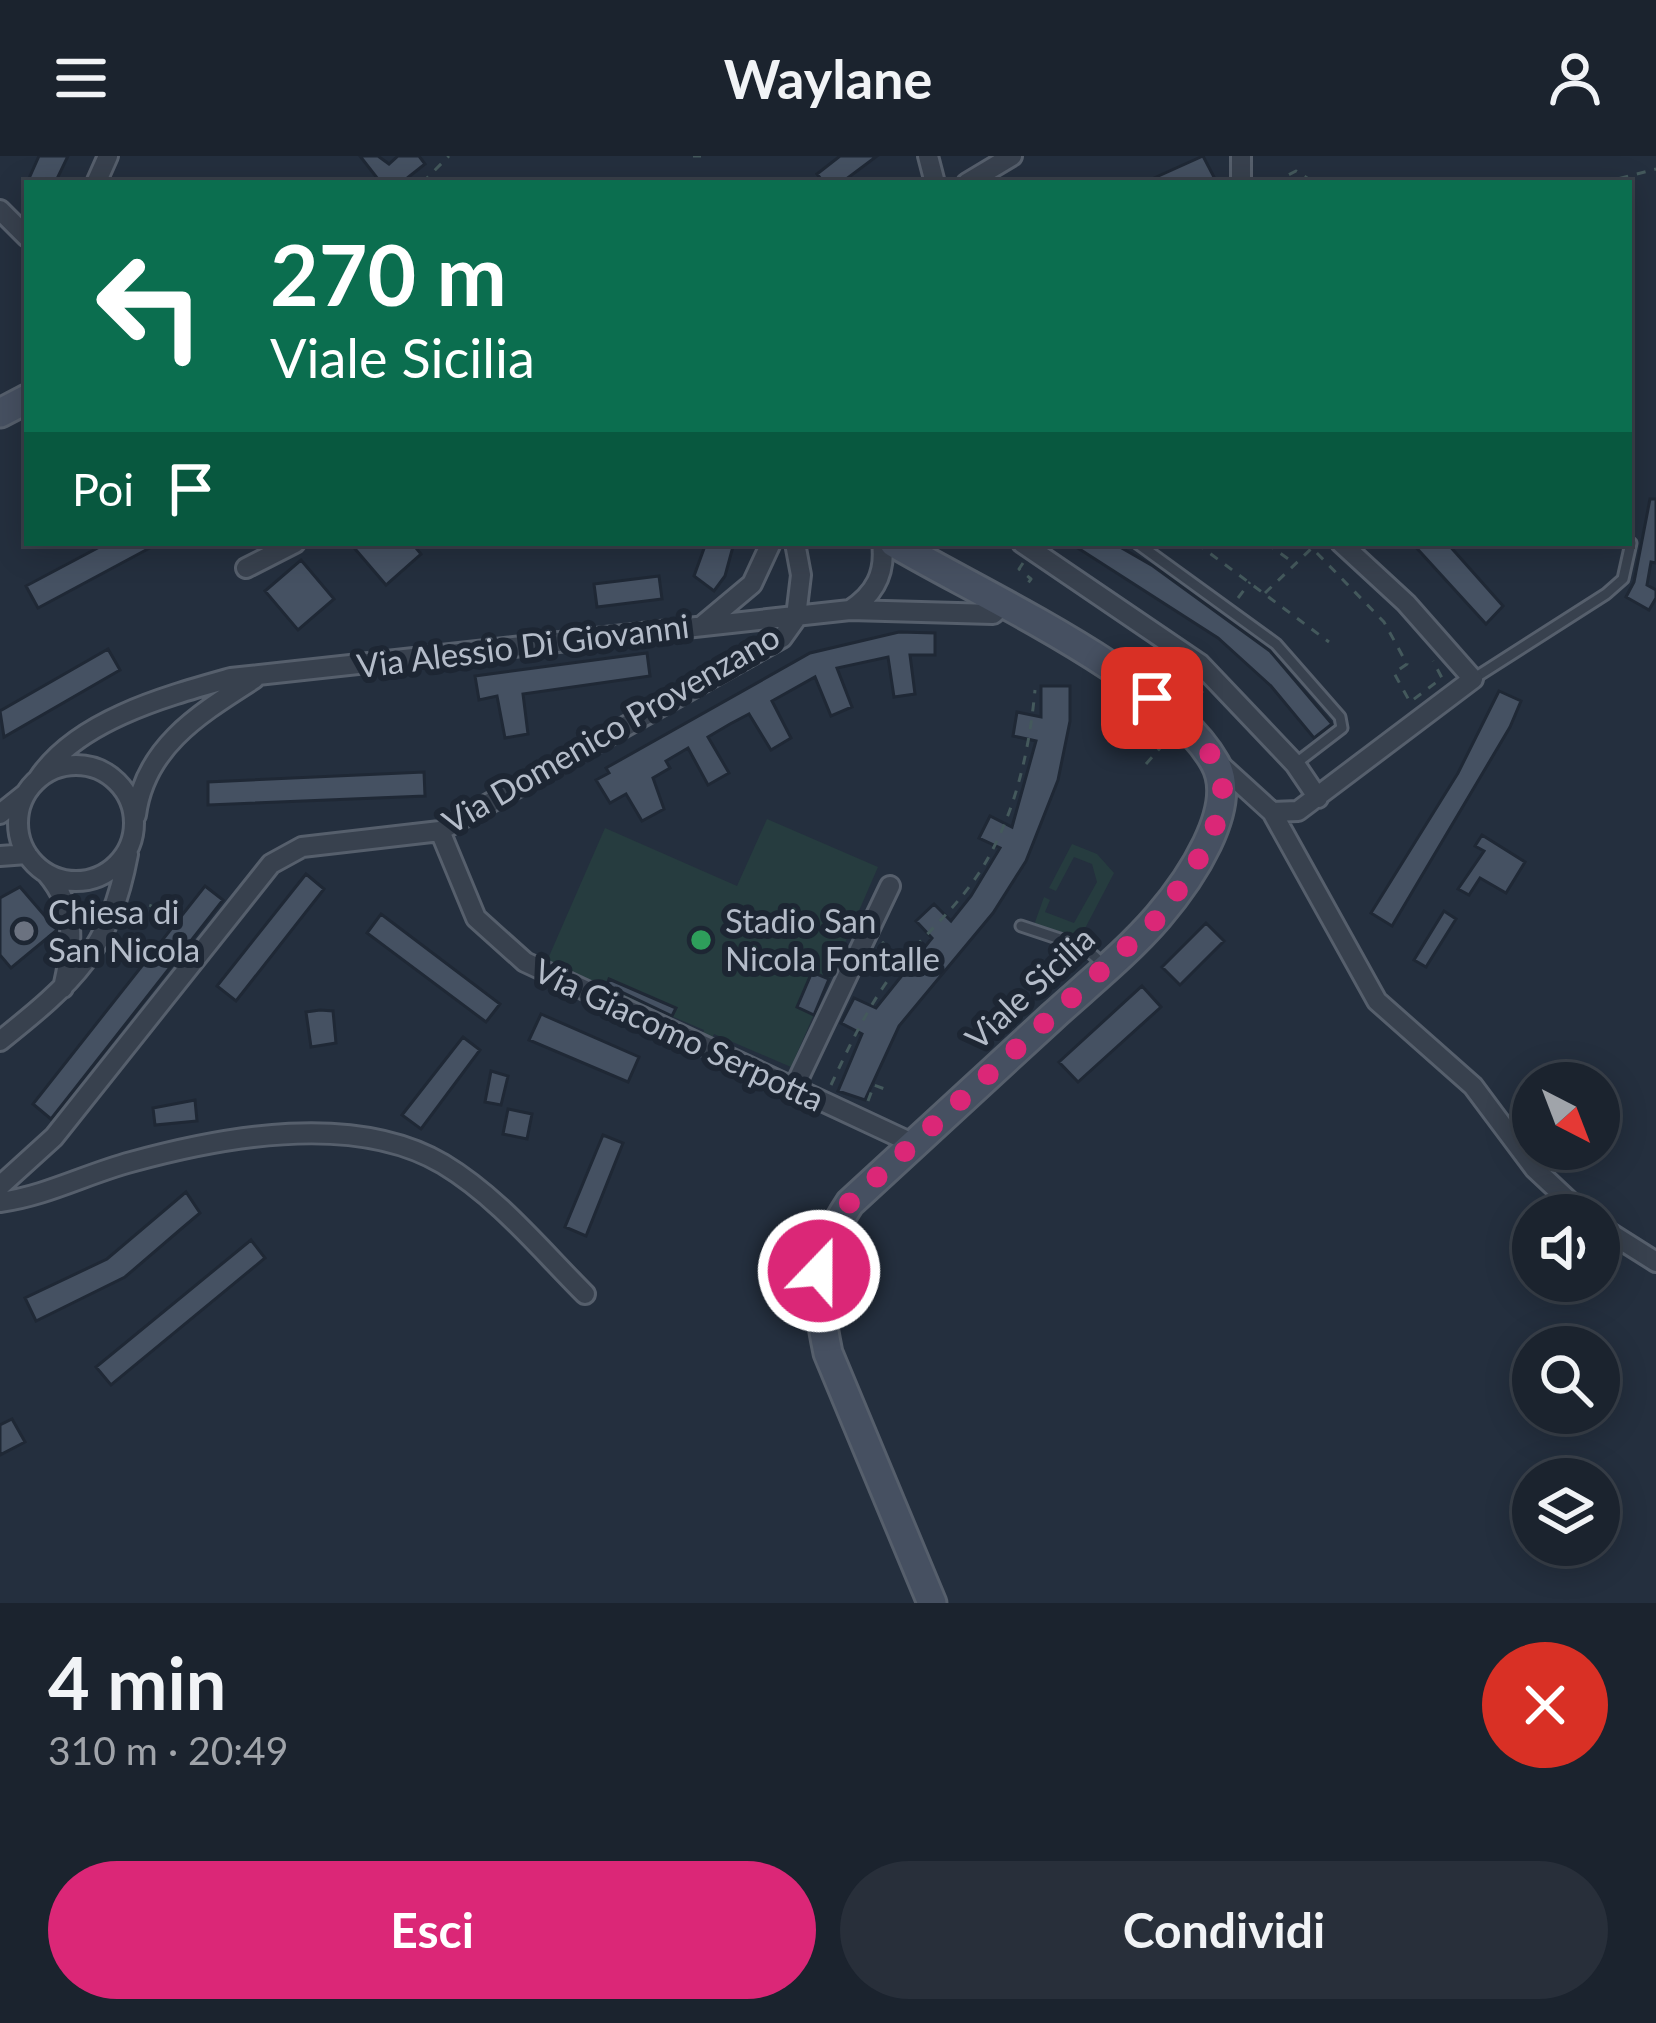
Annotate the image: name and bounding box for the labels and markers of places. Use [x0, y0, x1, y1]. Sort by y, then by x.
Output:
pin [1101, 647, 1203, 749]
place label: Chiesa di San Nicola [48, 891, 200, 969]
place label: Stadio San Nicola Fontalle [725, 900, 940, 978]
marker: Chiesa di San Nicola [11, 918, 37, 944]
marker: Stadio San Nicola Fontalle [688, 927, 714, 953]

